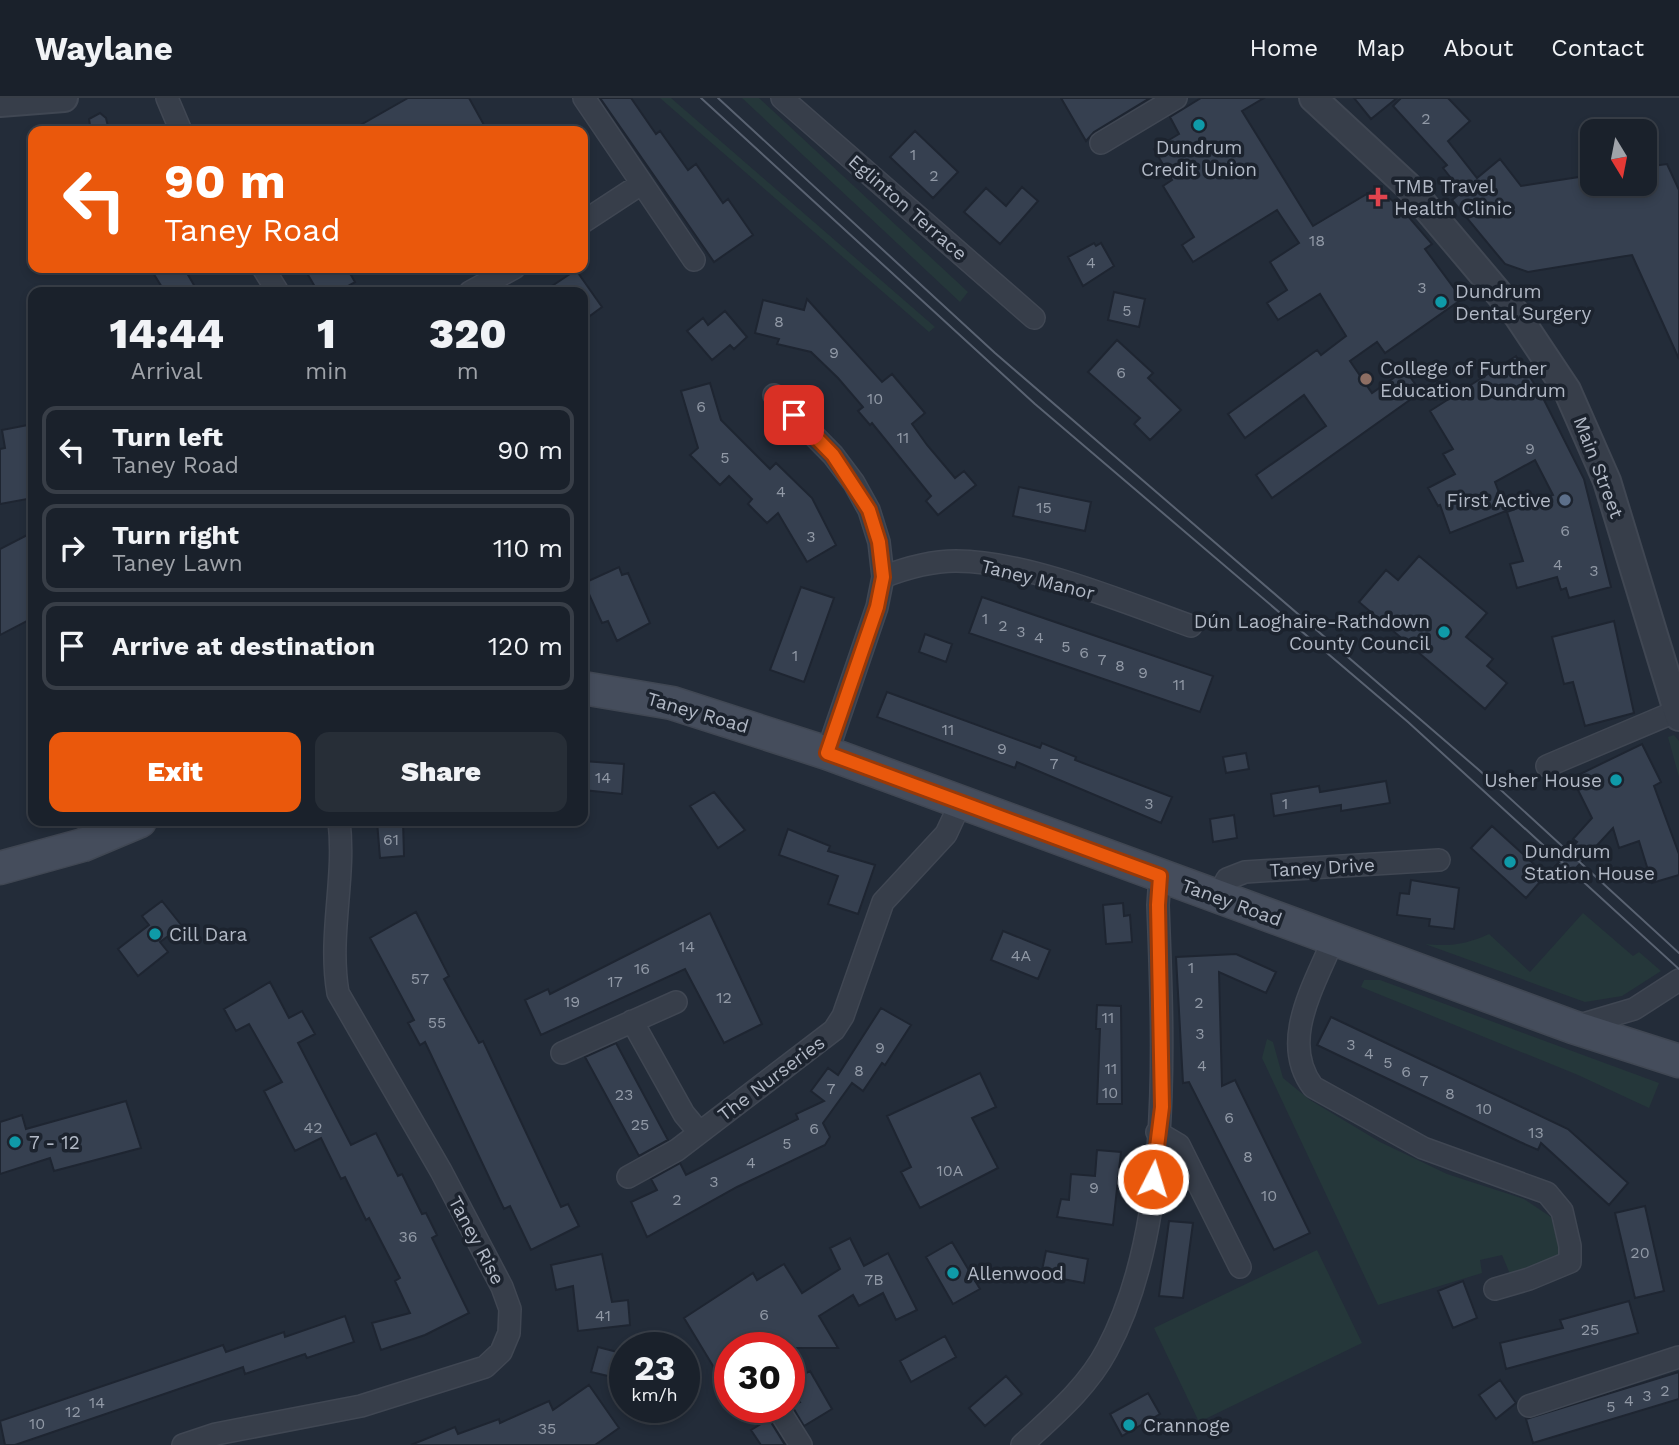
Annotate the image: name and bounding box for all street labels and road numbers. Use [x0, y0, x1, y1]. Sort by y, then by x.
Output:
street label: Eglinton Terrace [844, 150, 972, 265]
street label: Main Street [1569, 413, 1629, 521]
street label: Taney Manor [979, 554, 1097, 605]
street label: Taney Road [644, 687, 751, 738]
street label: Taney Drive [1269, 853, 1375, 882]
street label: Taney Road [1179, 874, 1285, 931]
street label: The Nurseries [713, 1031, 829, 1126]
street label: Taney Rise [444, 1192, 509, 1288]

